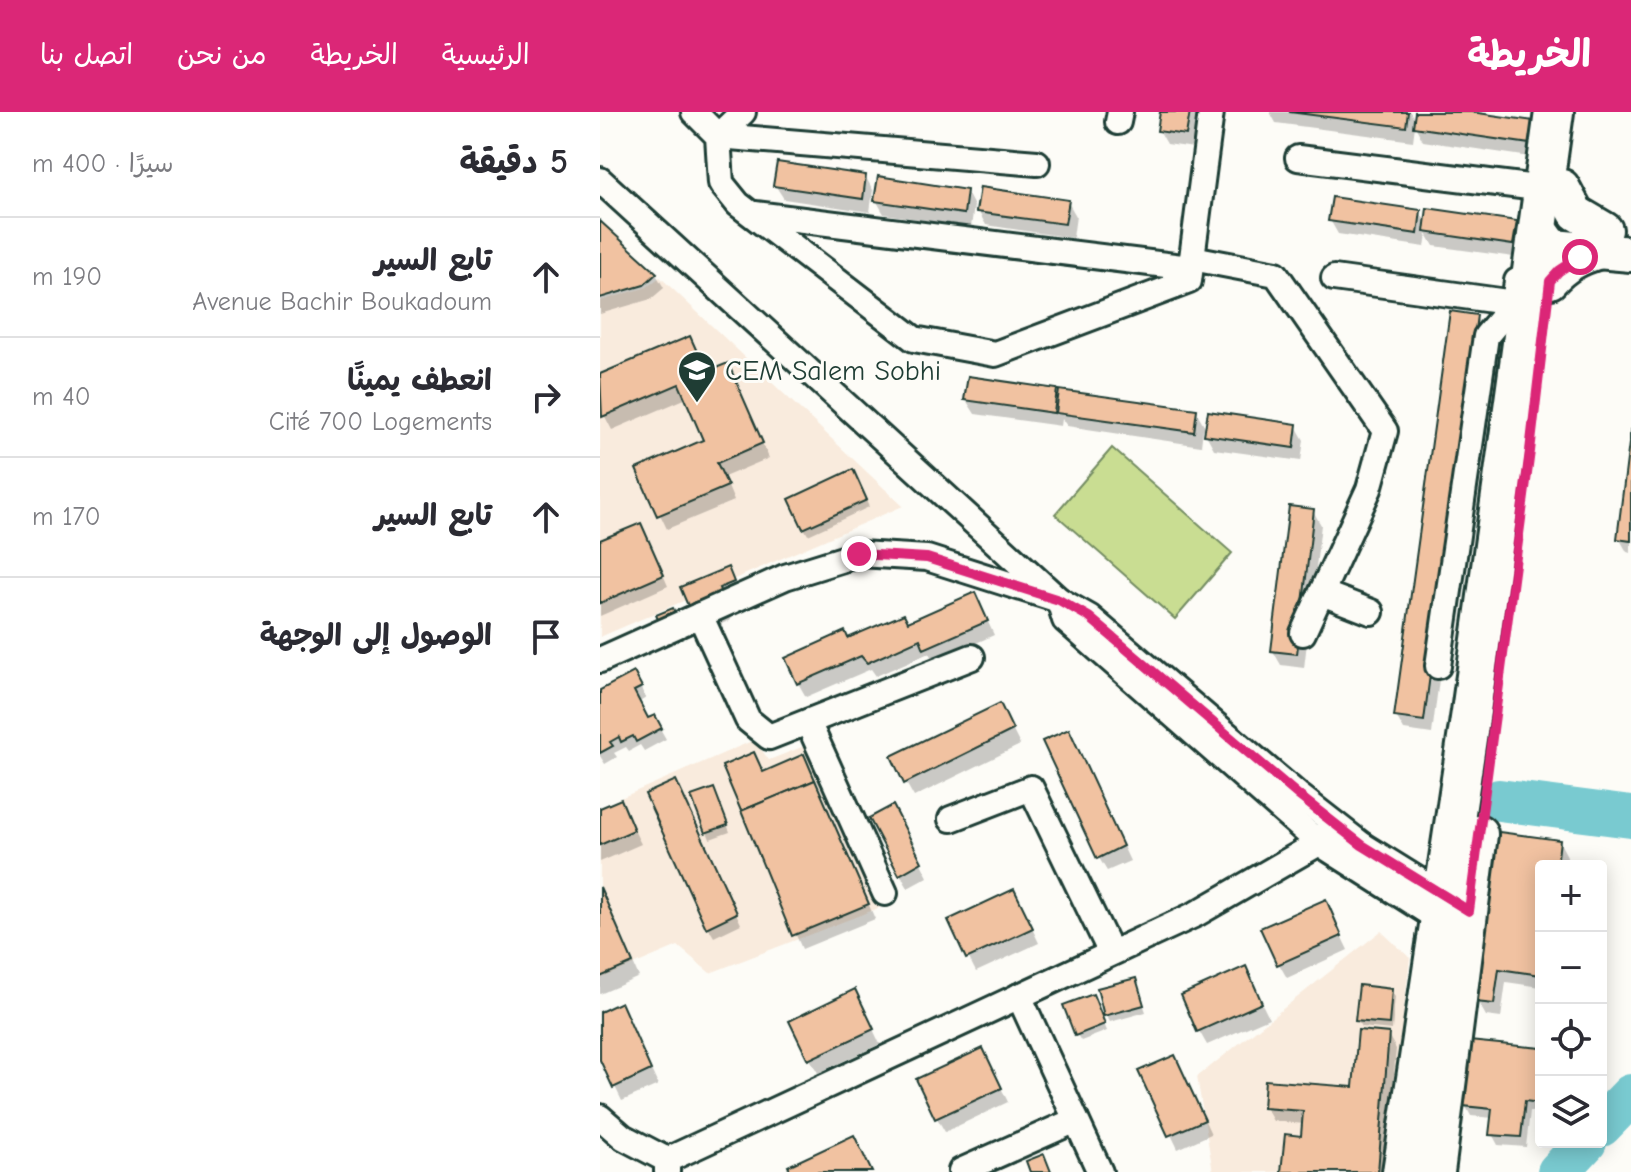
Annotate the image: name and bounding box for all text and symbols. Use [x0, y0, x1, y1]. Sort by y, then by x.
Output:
text: الخريطة [1467, 33, 1591, 77]
text: اتصل بنا [40, 39, 133, 71]
text: من نحن [177, 39, 266, 71]
text: الخريطة [310, 39, 398, 71]
text: الرئيسية [442, 39, 530, 71]
text: 5 دقيقة [459, 142, 568, 182]
text: سيرًا · 400 m [32, 149, 174, 179]
route start [1562, 239, 1598, 275]
text: تابع السير [374, 243, 492, 278]
icon: ahead [524, 255, 568, 299]
text: 190 m [32, 262, 102, 292]
text: Avenue Bachir Boukadoum [192, 287, 492, 317]
school or university icon: CEM Salem Sobhi [676, 349, 718, 404]
place label: CEM Salem Sobhi [725, 355, 941, 387]
text: انعطف يمينًا [347, 363, 492, 398]
icon: right [524, 375, 568, 419]
text: 40 m [32, 382, 91, 412]
text: Cité 700 Logements [269, 407, 492, 437]
icon: ahead [524, 495, 568, 539]
text: تابع السير [374, 498, 492, 533]
text: 170 m [32, 502, 101, 532]
route end [841, 536, 877, 572]
icon: arrive [524, 615, 568, 659]
text: الوصول إلى الوجهة [260, 618, 492, 653]
map controls [1535, 860, 1607, 1148]
button: + [1535, 860, 1607, 932]
button: − [1535, 932, 1607, 1004]
button: locate [1535, 1004, 1607, 1076]
button: layers [1535, 1076, 1607, 1148]

